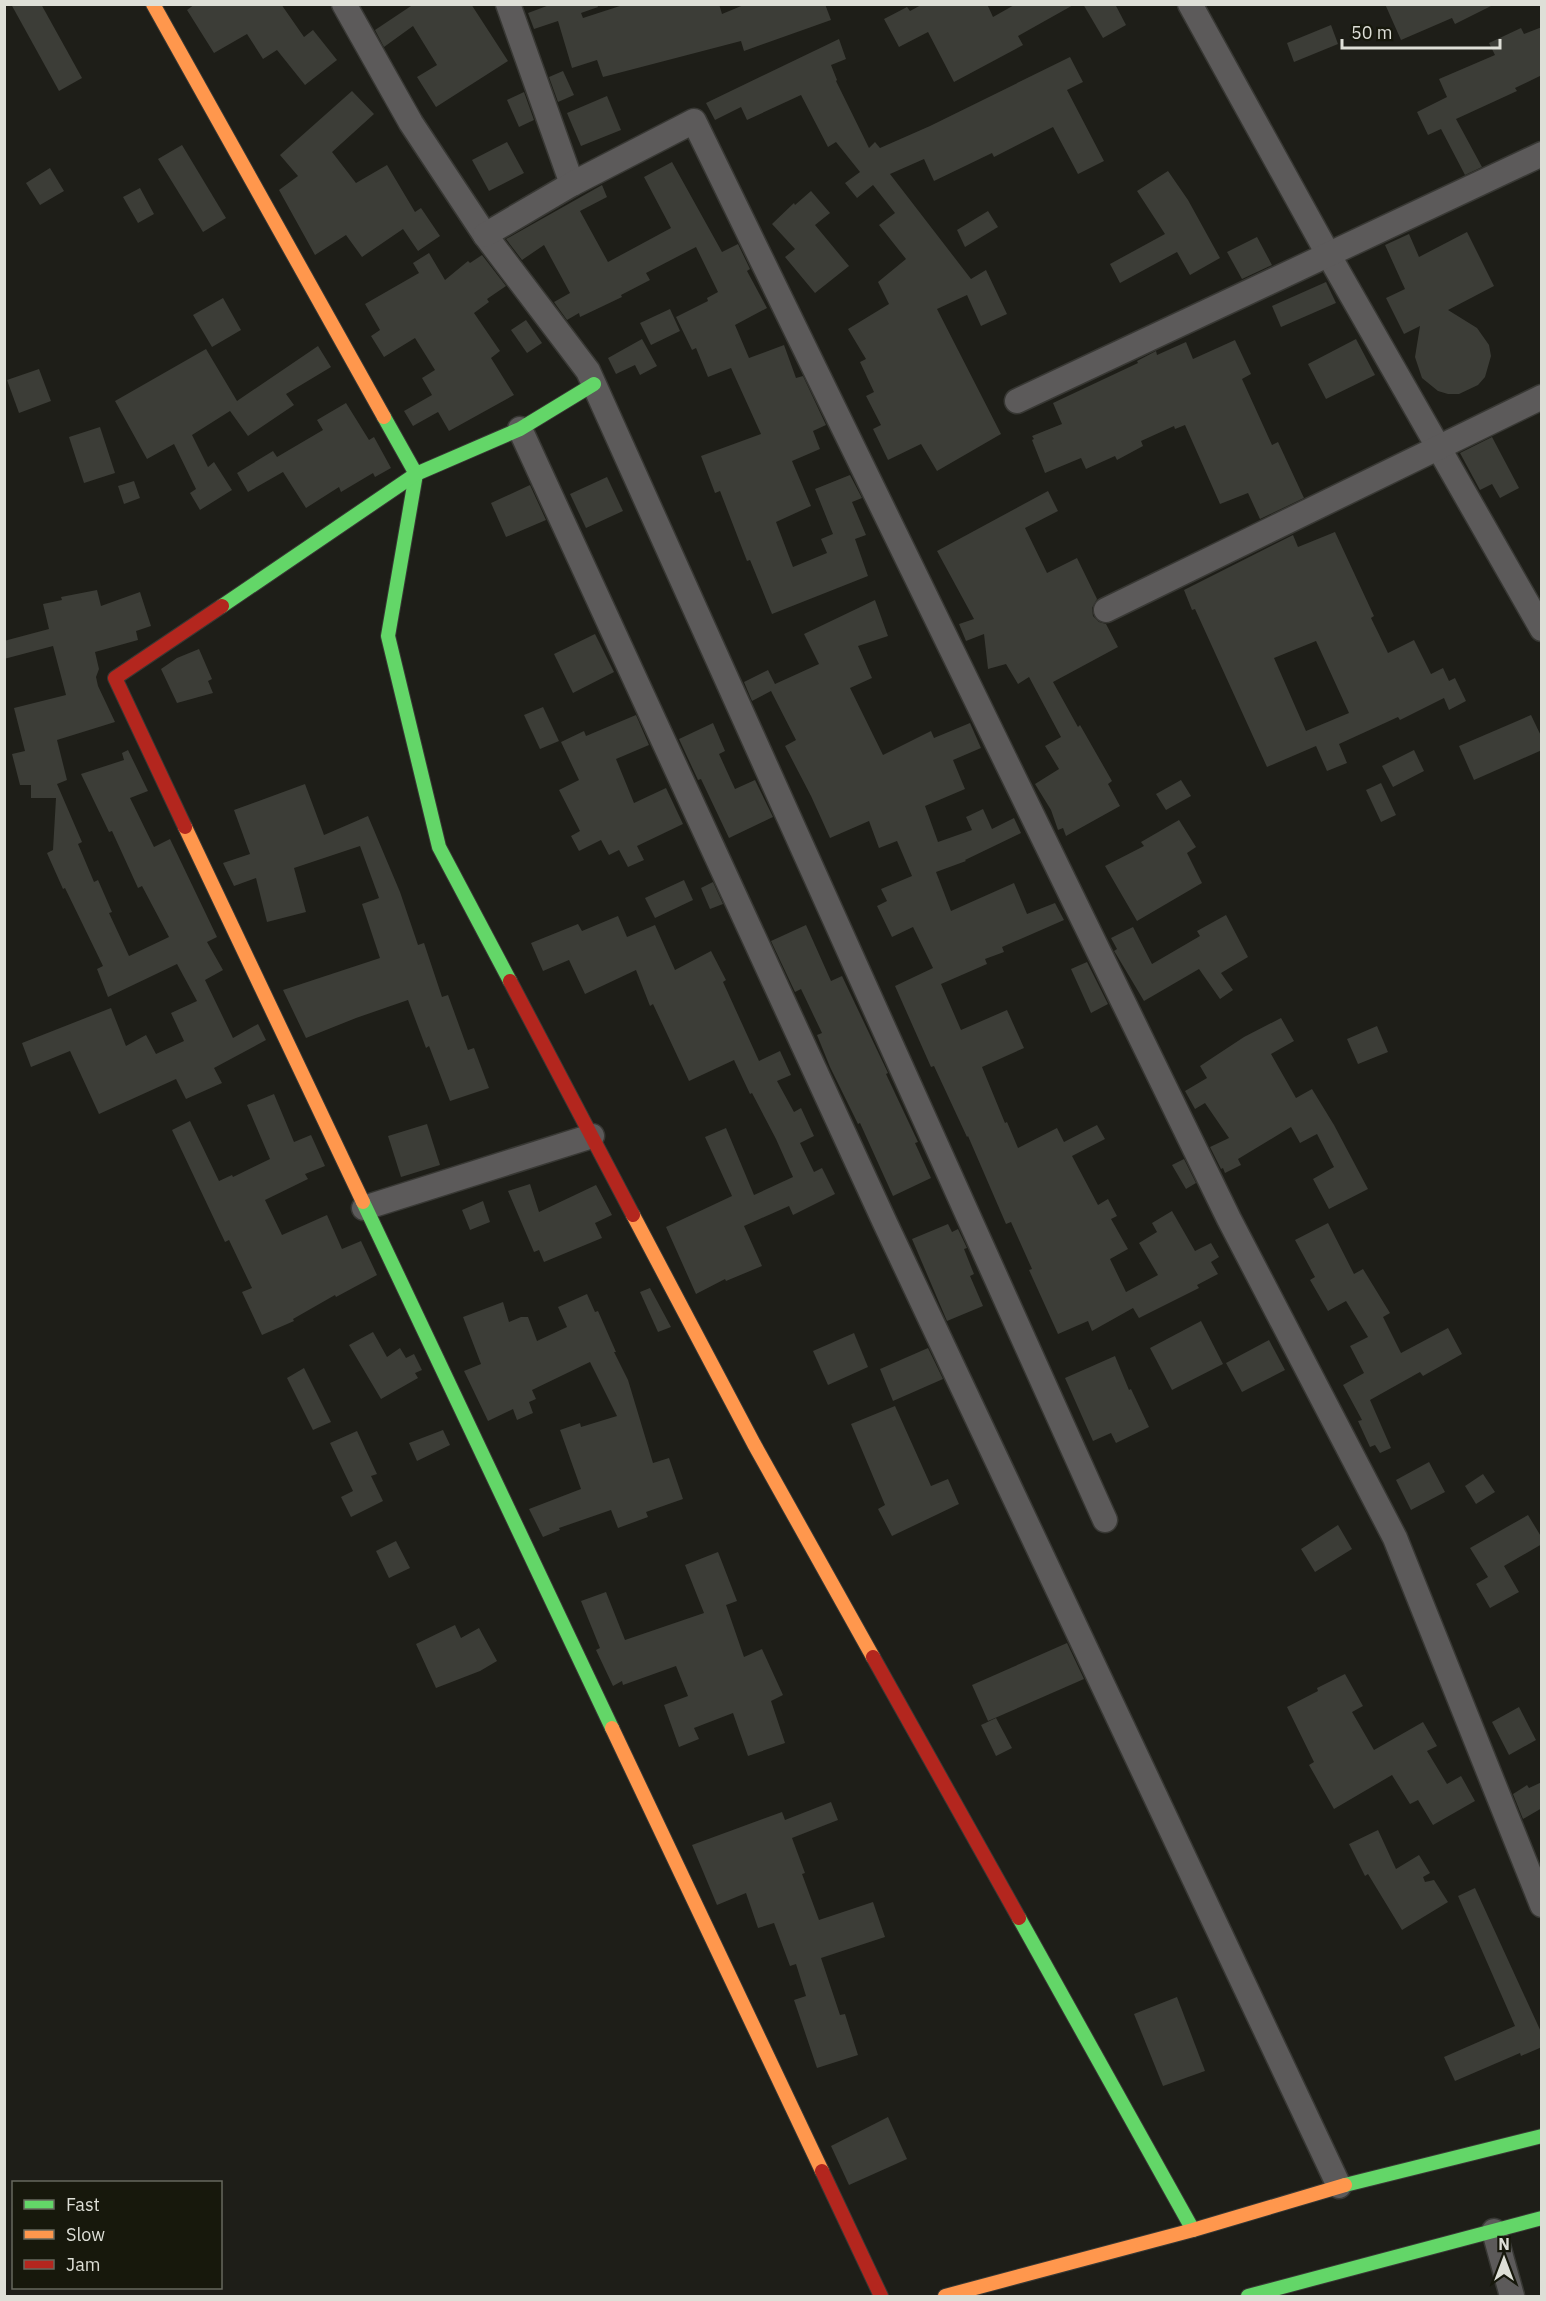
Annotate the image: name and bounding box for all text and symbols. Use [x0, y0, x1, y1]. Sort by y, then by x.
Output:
scale bar [1342, 12, 1500, 50]
text: 50 m [1351, 21, 1393, 44]
legend [12, 2181, 222, 2289]
text: Fast [66, 2193, 100, 2216]
text: Slow [66, 2223, 105, 2246]
north arrow [1474, 2229, 1534, 2289]
text: N [1498, 2234, 1510, 2254]
text: Jam [66, 2253, 101, 2276]

